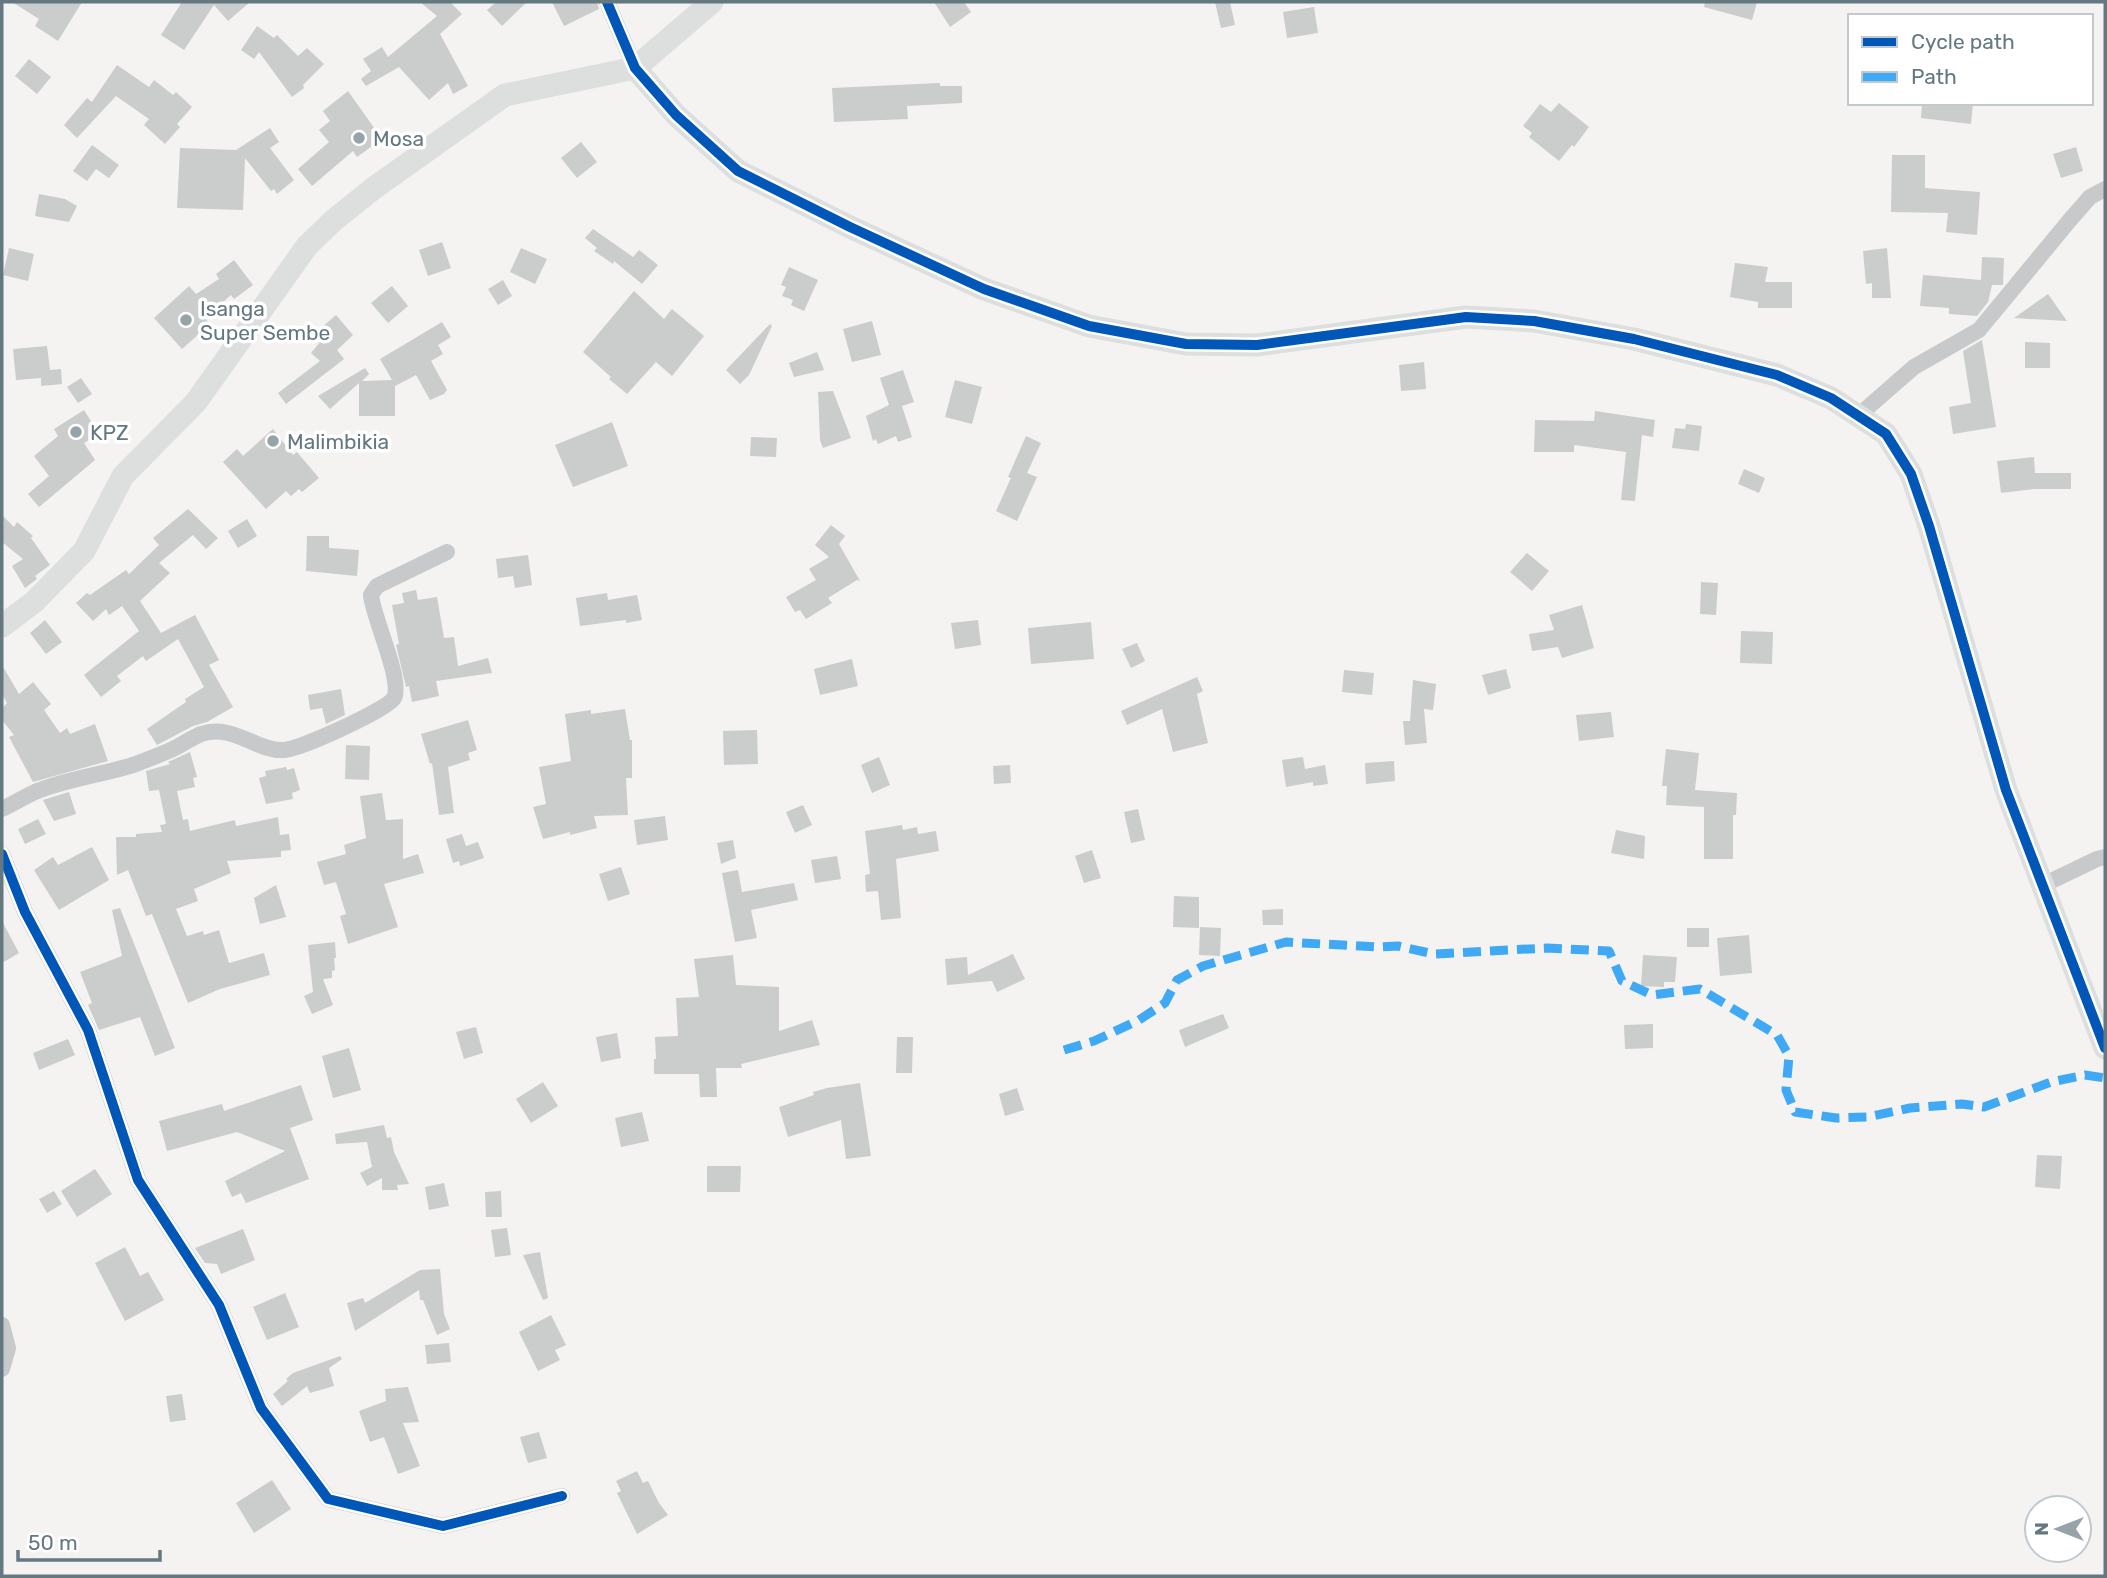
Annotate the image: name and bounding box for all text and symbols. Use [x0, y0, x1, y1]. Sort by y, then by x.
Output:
legend [1848, 14, 2093, 105]
text: Cycle path [1911, 29, 2015, 54]
text: Path [1911, 64, 1957, 89]
place label: Mosa [373, 126, 424, 151]
marker: Mosa [351, 130, 367, 146]
place label: Isanga Super Sembe [200, 296, 330, 345]
marker: Isanga Super Sembe [178, 312, 194, 328]
place label: KPZ [90, 420, 129, 445]
marker: KPZ [68, 424, 84, 440]
place label: Malimbikia [287, 429, 389, 454]
marker: Malimbikia [265, 433, 281, 449]
north arrow [2023, 1494, 2093, 1564]
scale bar [18, 1518, 159, 1562]
text: N [2030, 1522, 2053, 1536]
text: 50 m [28, 1530, 78, 1555]

